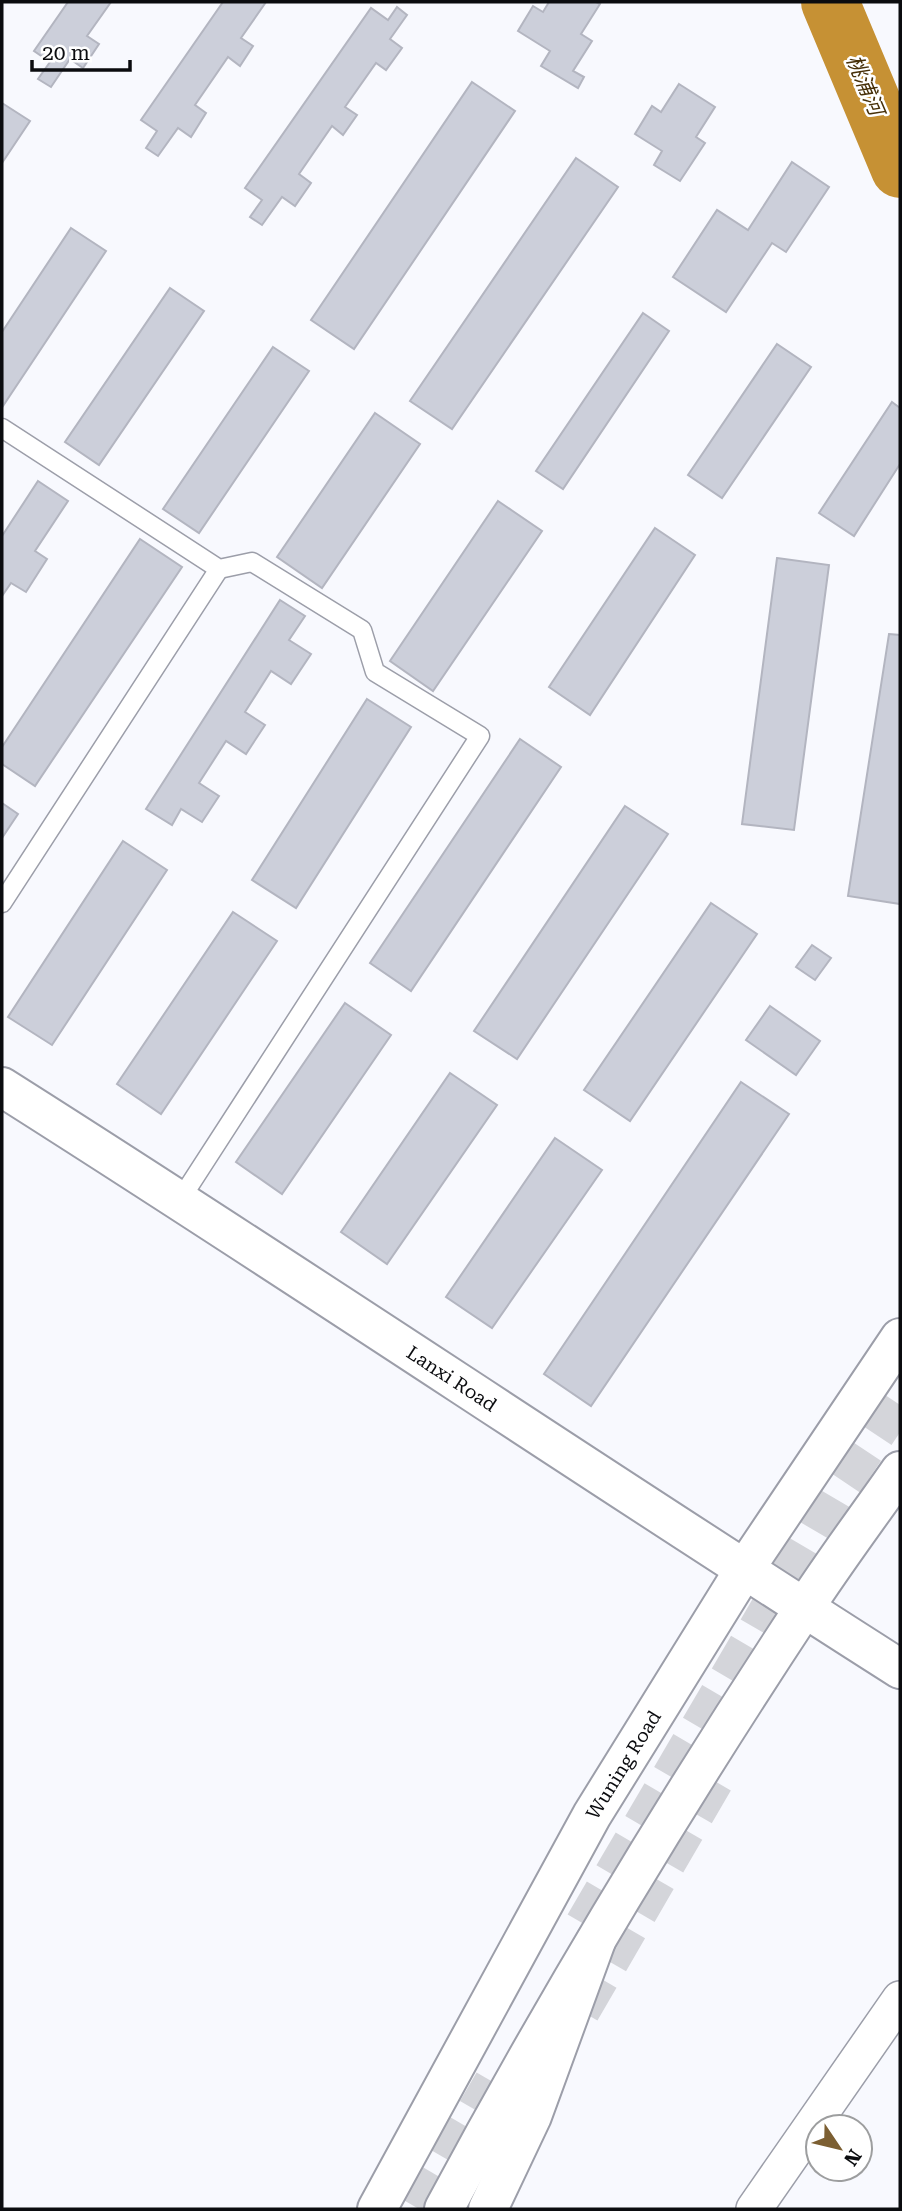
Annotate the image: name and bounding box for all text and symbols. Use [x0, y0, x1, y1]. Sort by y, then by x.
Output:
scale bar [32, 28, 130, 72]
text: 20 m [42, 41, 90, 65]
water label: 桃浦河 [842, 51, 890, 122]
street label: Lanxi Road [403, 1340, 501, 1416]
street label: Wuning Road [581, 1706, 666, 1823]
north arrow [804, 2113, 874, 2183]
text: N [839, 2145, 866, 2170]

